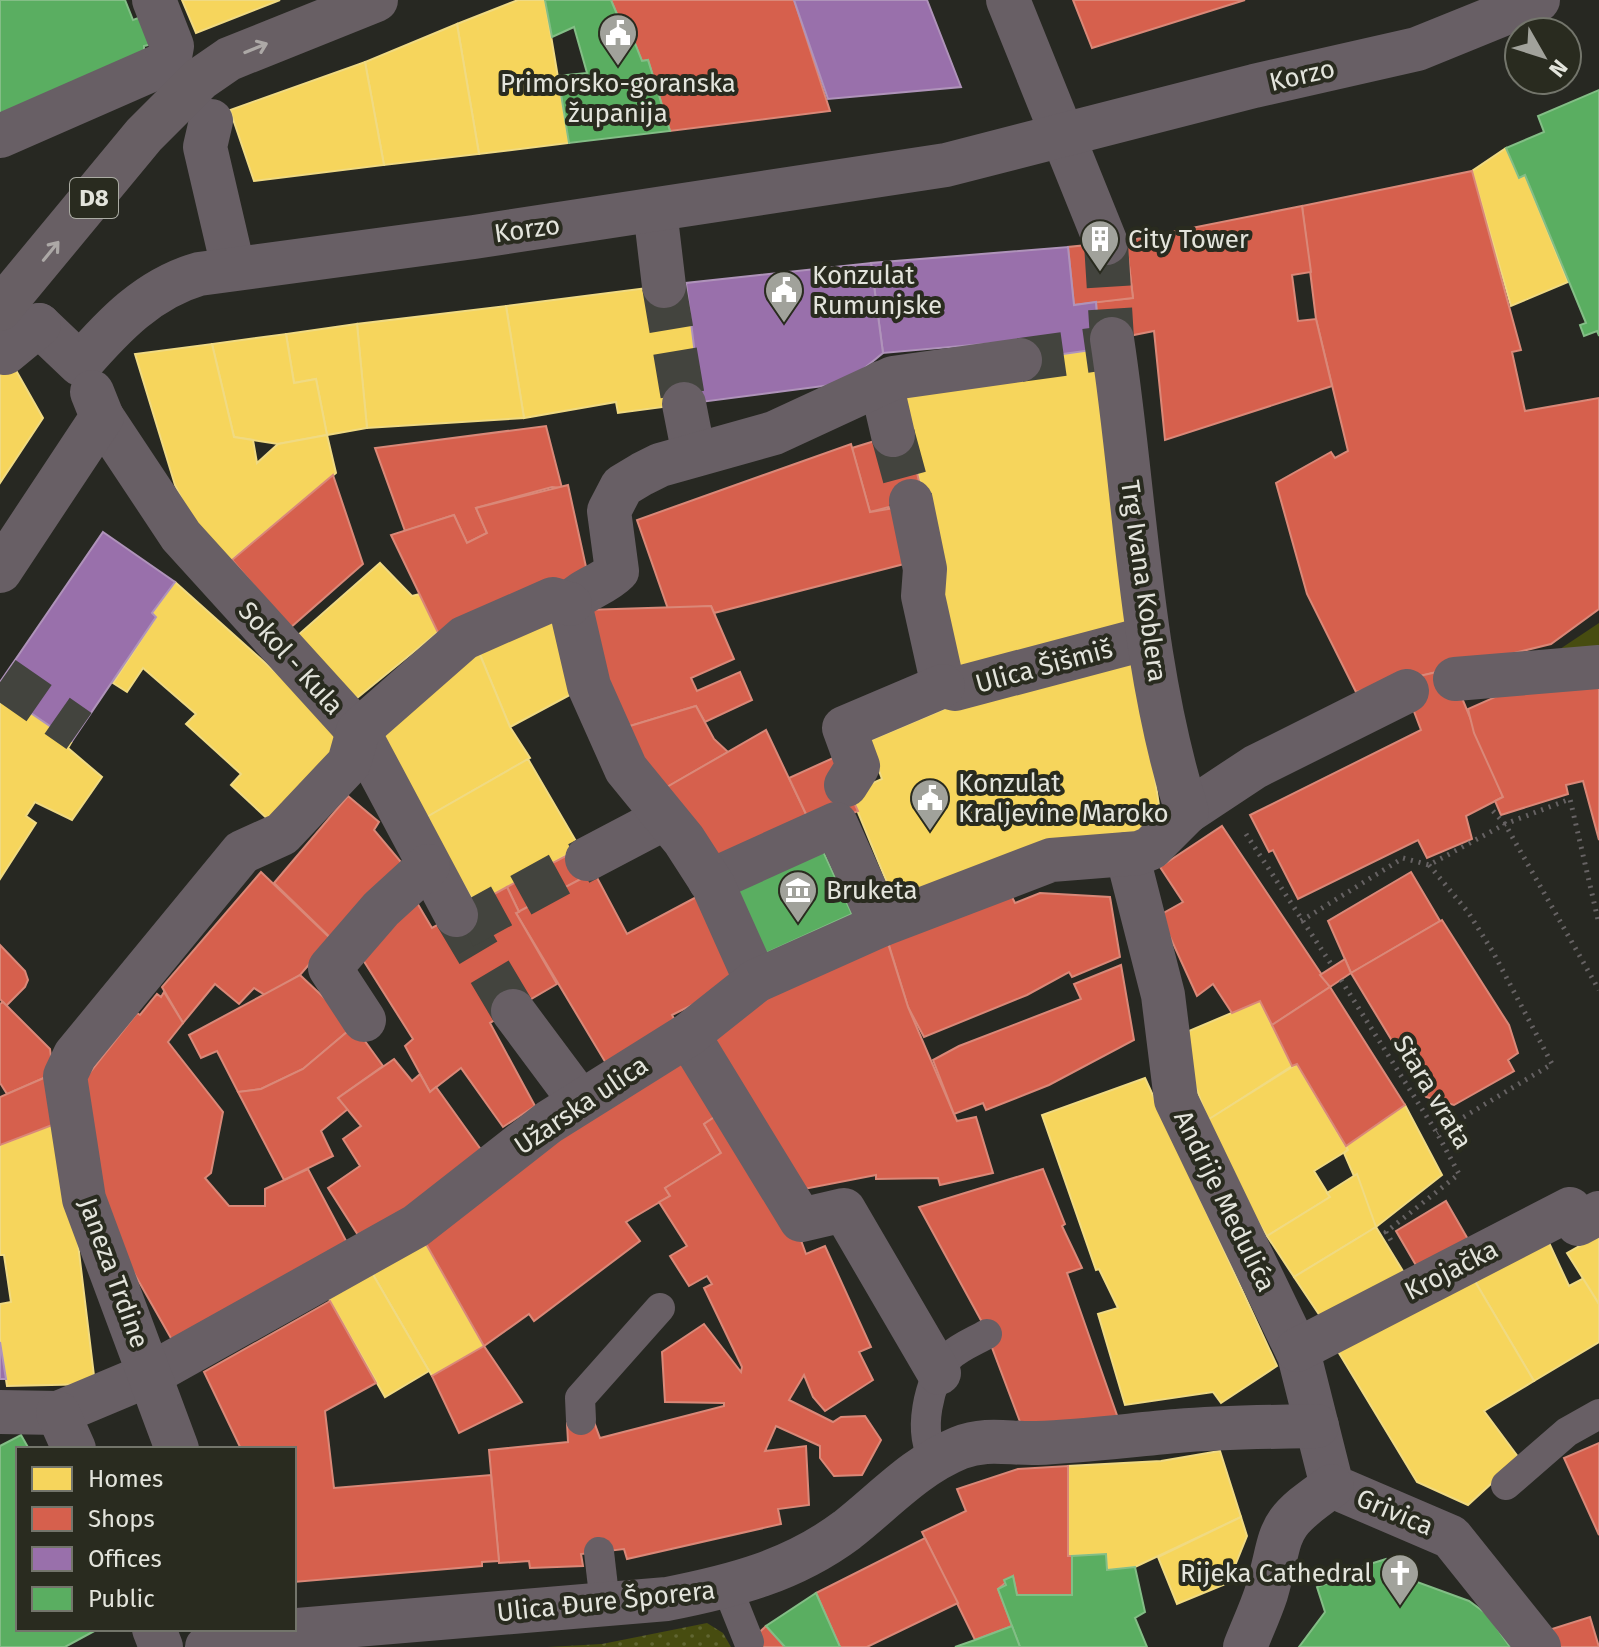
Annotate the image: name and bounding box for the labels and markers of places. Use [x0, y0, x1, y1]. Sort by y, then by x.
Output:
public building icon: Primorsko-goranska županija [597, 12, 639, 67]
place label: Primorsko-goranska županija [500, 68, 736, 129]
building icon: City Tower [1079, 218, 1121, 273]
place label: City Tower [1128, 224, 1249, 255]
place label: Konzulat Rumunjske [812, 260, 942, 321]
public building icon: Konzulat Rumunjske [763, 269, 805, 324]
place label: Konzulat Kraljevine Maroko [958, 768, 1169, 829]
public building icon: Konzulat Kraljevine Maroko [909, 777, 951, 832]
museum icon: Bruketa [777, 869, 819, 924]
place label: Bruketa [826, 875, 918, 906]
church icon: Rijeka Cathedral [1379, 1552, 1421, 1607]
place label: Rijeka Cathedral [1180, 1558, 1372, 1589]

